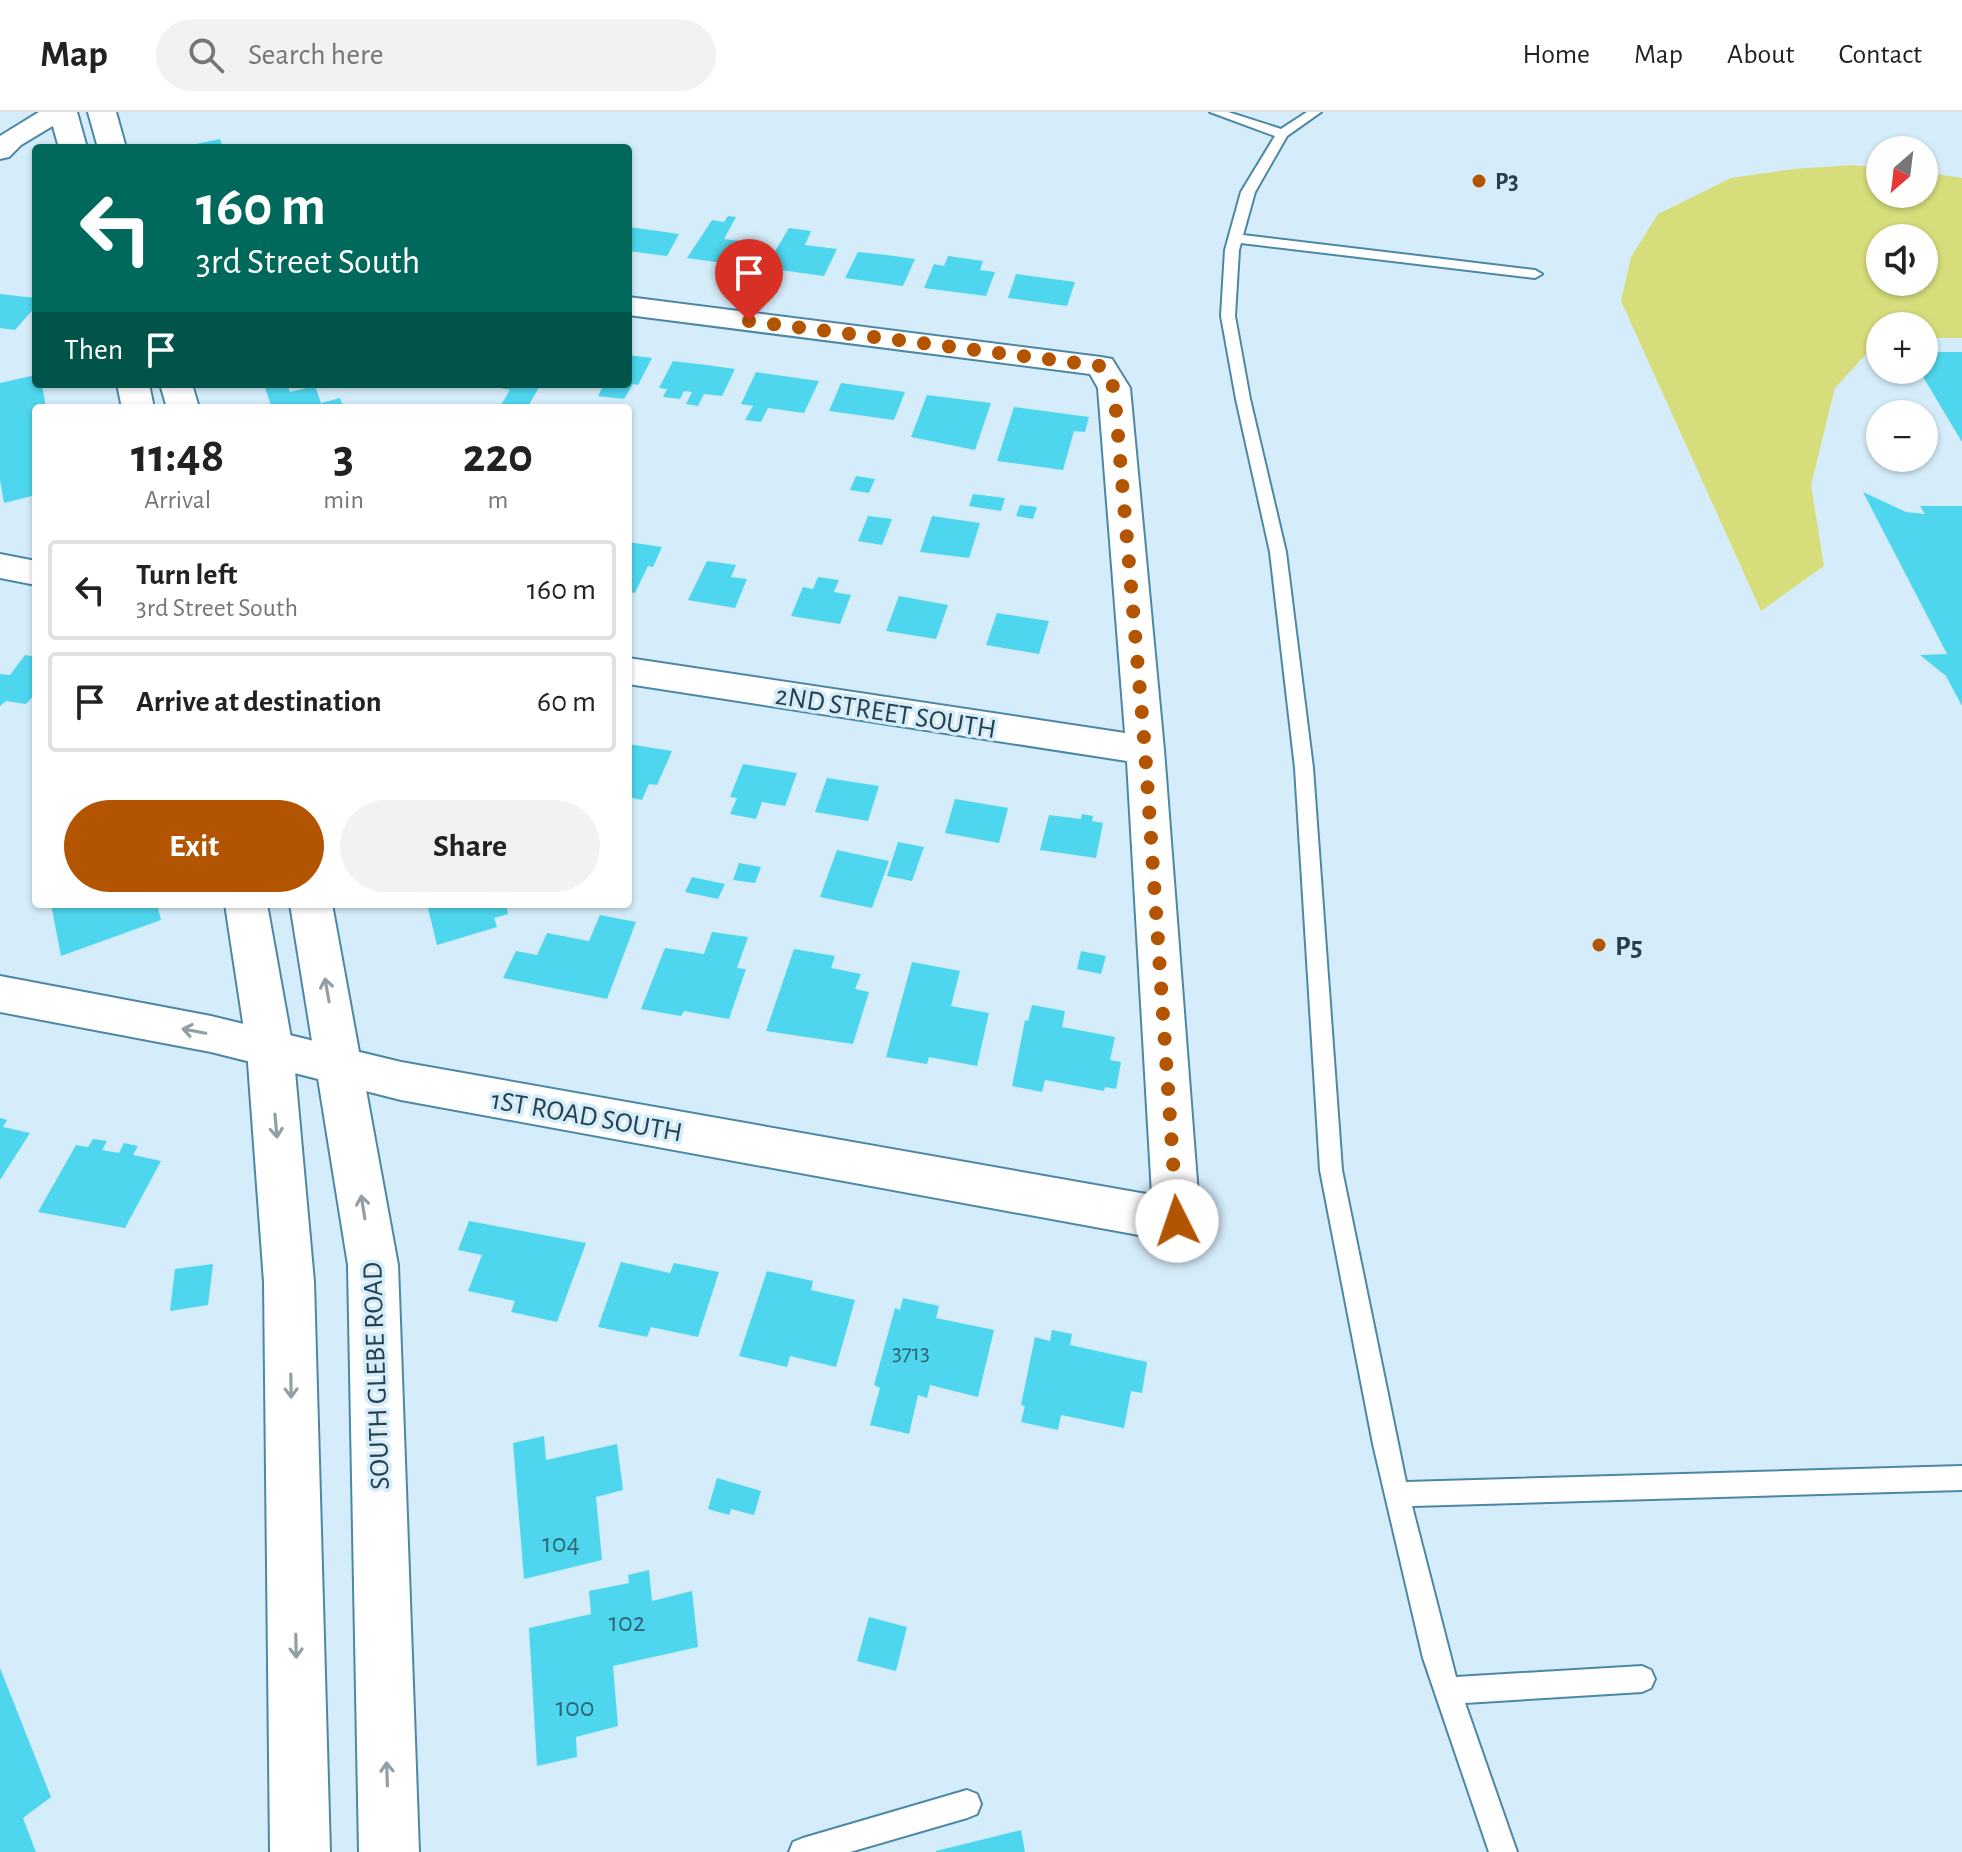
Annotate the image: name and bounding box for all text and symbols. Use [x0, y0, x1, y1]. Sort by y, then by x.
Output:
search box [156, 19, 716, 91]
icon: search [184, 33, 228, 77]
text: Map [40, 36, 108, 74]
text: Search here [248, 40, 384, 70]
text: Home [1523, 41, 1590, 69]
text: Map [1634, 41, 1683, 69]
text: About [1727, 41, 1795, 69]
text: Contact [1839, 41, 1922, 69]
north arrow [1866, 136, 1938, 208]
map controls [1866, 136, 1938, 472]
place label: P3 [1495, 170, 1519, 194]
marker: P3 [1470, 172, 1488, 190]
icon: left [64, 176, 168, 280]
text: 160 m [196, 179, 326, 235]
button: sound [1866, 224, 1938, 296]
pin [715, 239, 783, 321]
text: 3rd Street South [196, 244, 420, 280]
icon: arrive [727, 251, 771, 295]
button: + [1866, 312, 1938, 384]
icon: arrive [139, 328, 183, 372]
text: Then [64, 335, 123, 365]
button: − [1866, 400, 1938, 472]
text: 11:48 [131, 433, 224, 481]
text: 3 [333, 433, 354, 481]
text: 220 [463, 433, 533, 481]
text: Arrival [144, 487, 211, 513]
text: min [323, 487, 364, 513]
text: m [488, 487, 508, 513]
text: Turn left [136, 560, 237, 590]
icon: left [68, 568, 112, 612]
text: 160 m [527, 575, 596, 605]
text: 3rd Street South [136, 595, 298, 621]
icon: arrive [68, 680, 112, 724]
street label: 2ND STREET SOUTH [773, 682, 998, 744]
text: Arrive at destination [136, 687, 382, 717]
text: 60 m [537, 687, 596, 717]
button: Exit [64, 800, 324, 892]
button: Share [340, 800, 600, 892]
place label: P5 [1615, 933, 1643, 961]
marker: P5 [1590, 936, 1608, 954]
one-way arrow [318, 978, 333, 1003]
one-way arrow [182, 1023, 207, 1038]
street label: 1ST ROAD SOUTH [489, 1086, 684, 1148]
one-way arrow [269, 1112, 284, 1139]
position arrow [1135, 1179, 1219, 1263]
one-way arrow [355, 1195, 370, 1220]
street label: SOUTH GLEBE ROAD [359, 1261, 395, 1490]
house number: 3713 [892, 1341, 930, 1365]
one-way arrow [283, 1372, 299, 1399]
house number: 104 [542, 1530, 580, 1558]
house number: 102 [608, 1609, 646, 1637]
one-way arrow [288, 1632, 304, 1659]
house number: 100 [555, 1694, 595, 1722]
one-way arrow [379, 1761, 394, 1788]

